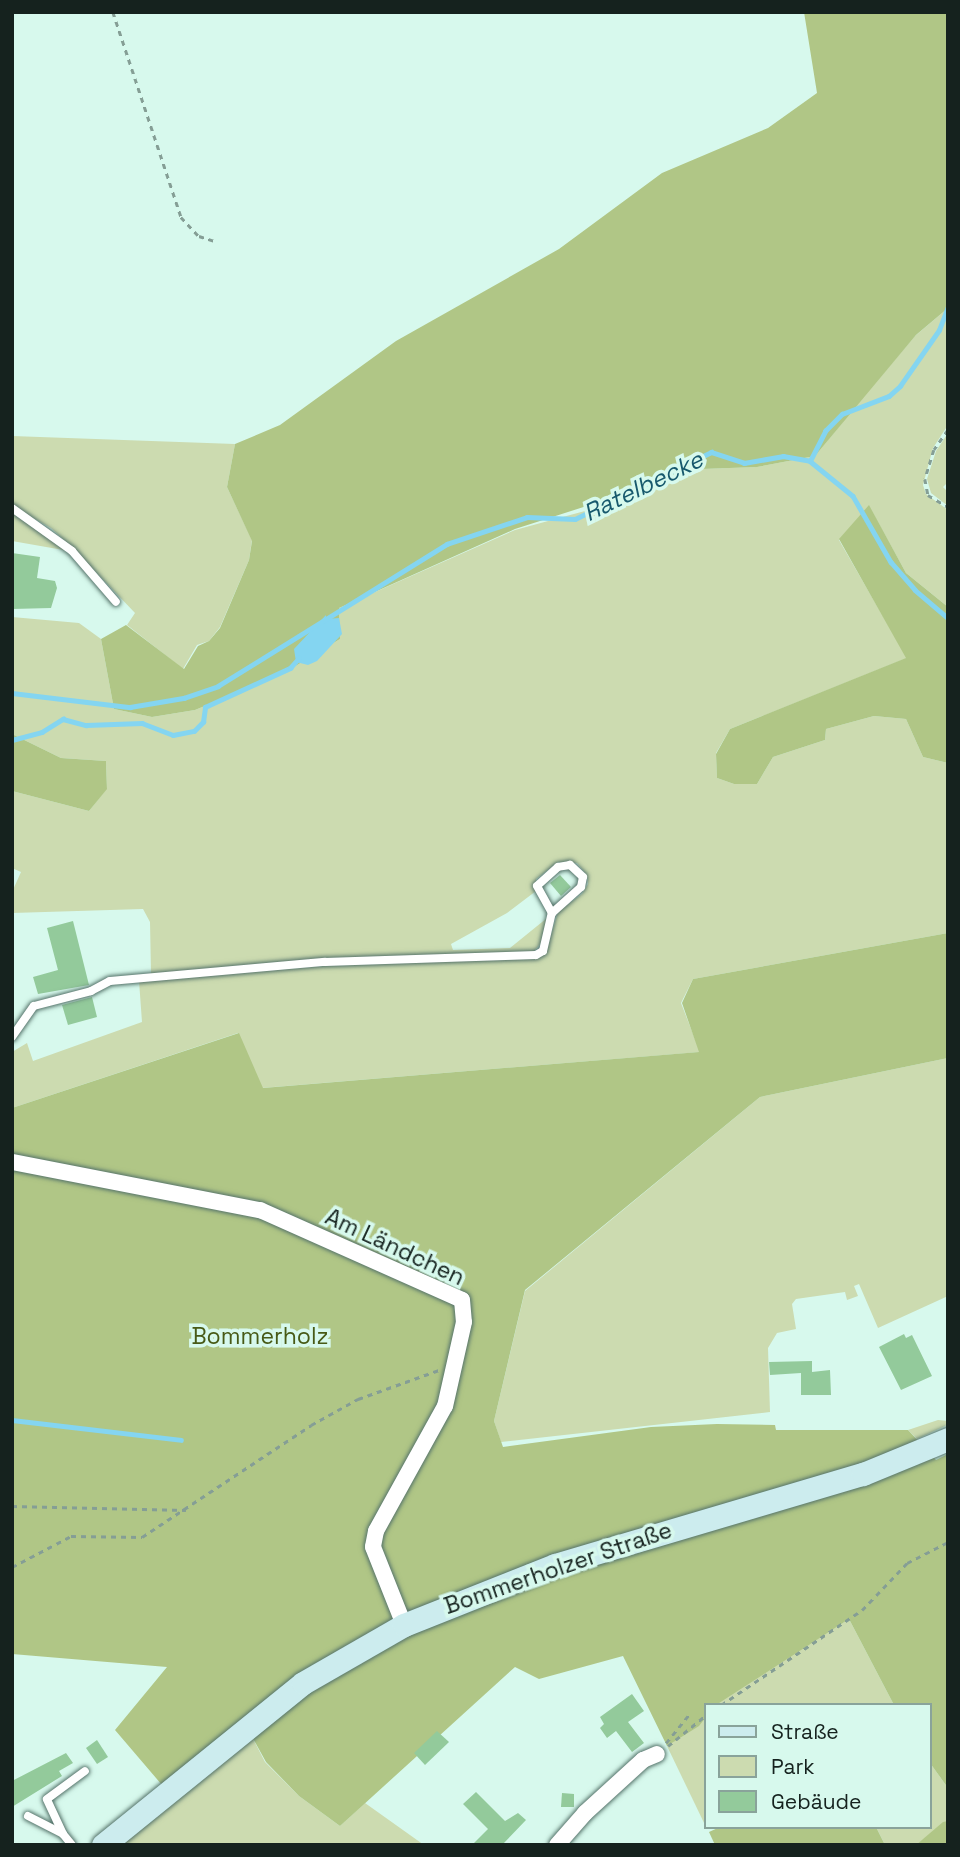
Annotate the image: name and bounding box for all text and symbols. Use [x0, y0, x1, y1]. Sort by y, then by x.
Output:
water label: Ratelbecke [579, 445, 707, 527]
street label: Am Ländchen [321, 1203, 469, 1291]
park label: Bommerholz [191, 1322, 329, 1350]
street label: Bommerholzer Straße [440, 1516, 676, 1620]
legend [704, 1703, 932, 1829]
text: Straße [771, 1718, 839, 1745]
text: Park [771, 1753, 815, 1780]
text: Gebäude [771, 1788, 861, 1815]

